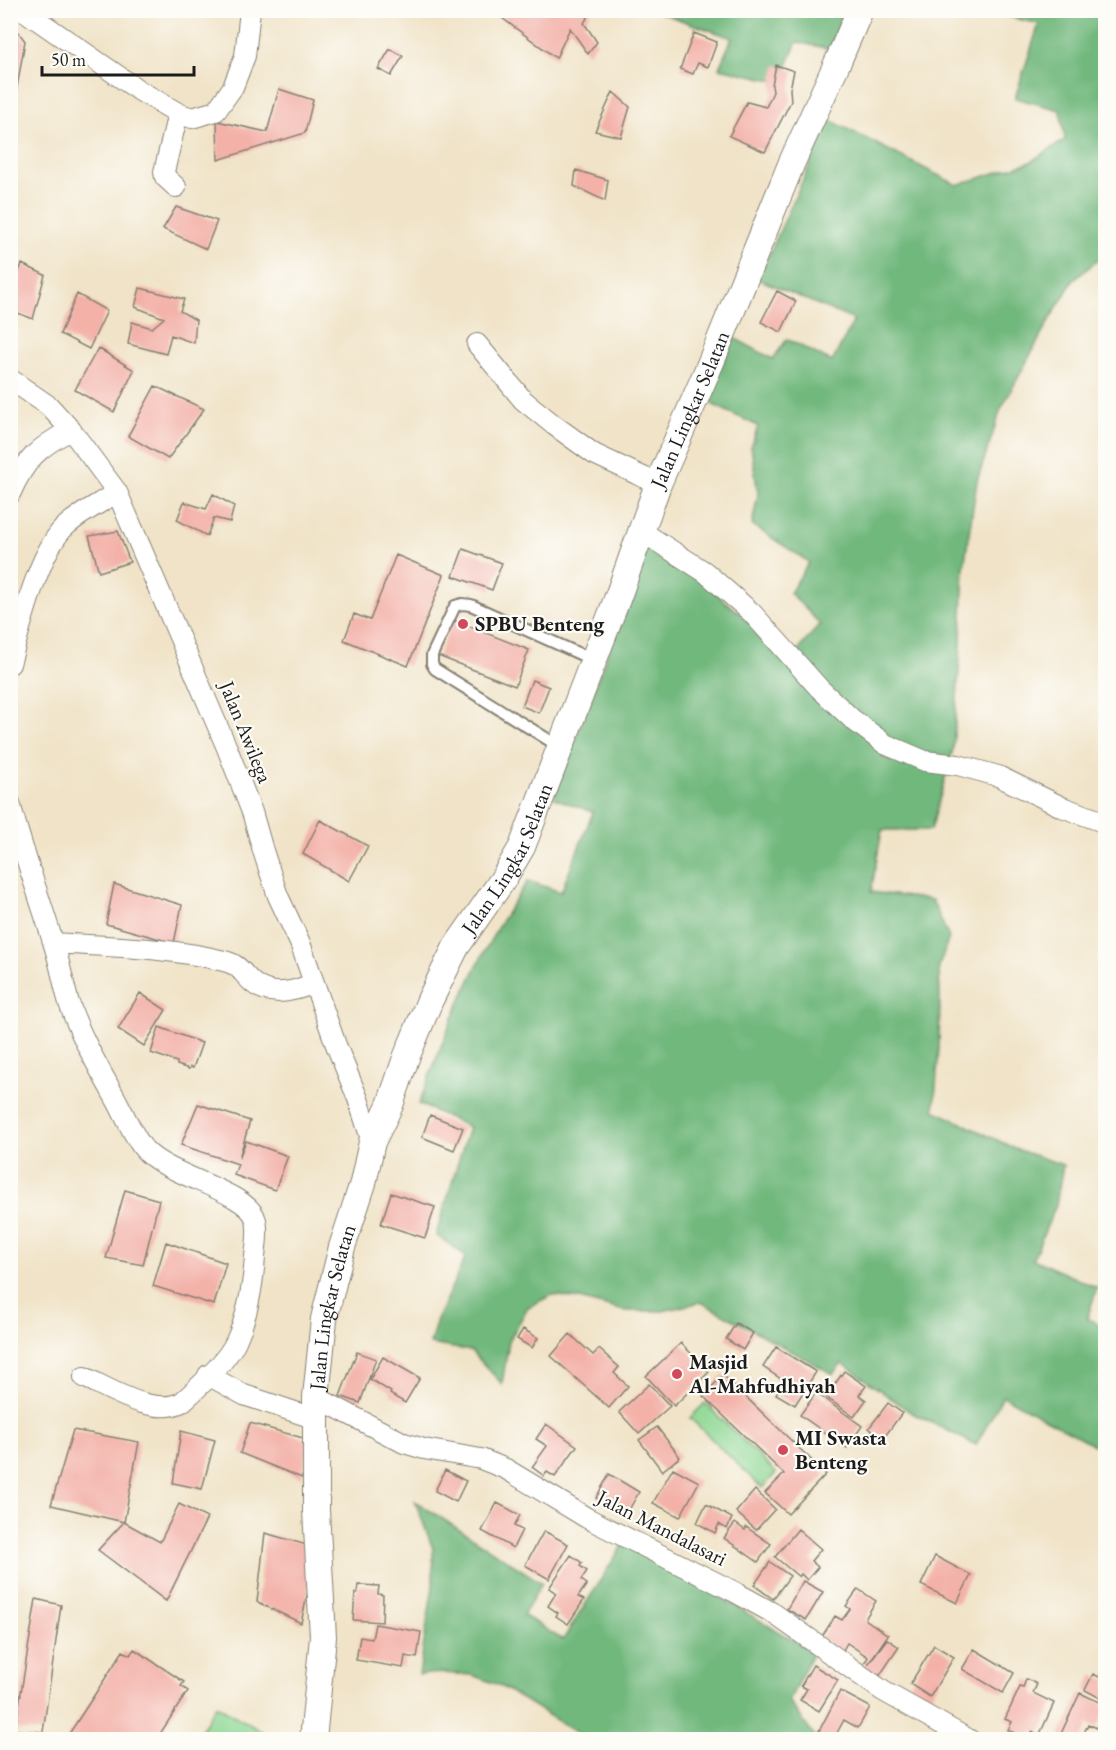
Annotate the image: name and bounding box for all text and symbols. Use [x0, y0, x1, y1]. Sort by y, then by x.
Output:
scale bar [42, 39, 194, 77]
text: 50 m [51, 48, 86, 71]
street label: Jalan Lingkar Selatan [643, 326, 735, 494]
place label: SPBU Benteng [475, 610, 605, 637]
marker: SPBU Benteng [456, 617, 470, 631]
street label: Jalan Awilega [213, 675, 279, 787]
street label: Jalan Lingkar Selatan [454, 779, 558, 941]
street label: Jalan Lingkar Selatan [303, 1221, 362, 1393]
place label: Masjid Al-Mahfudhiyah [688, 1348, 836, 1399]
marker: Masjid Al-Mahfudhiyah [670, 1367, 684, 1381]
place label: MI Swasta Benteng [795, 1424, 887, 1475]
marker: MI Swasta Benteng [776, 1443, 790, 1457]
street label: Jalan Mandalasari [591, 1482, 732, 1572]

